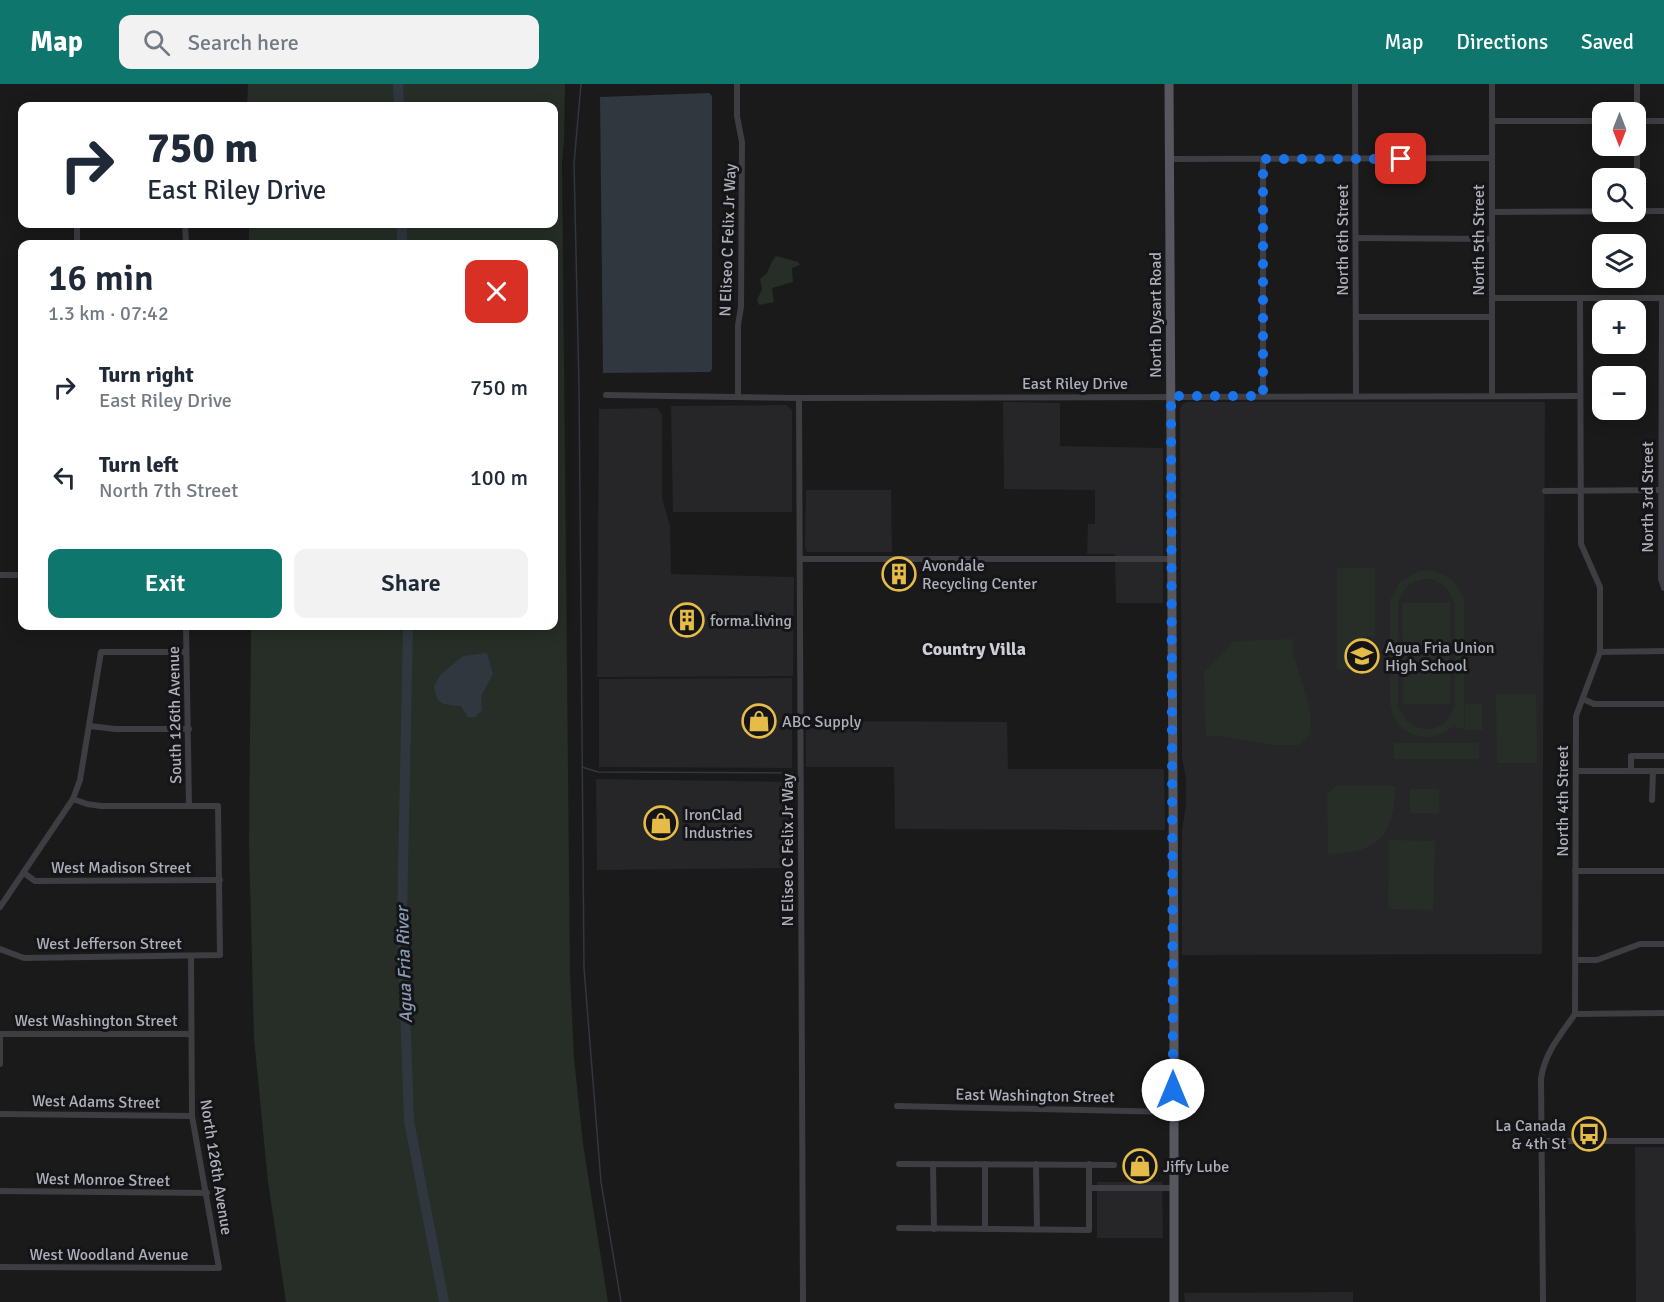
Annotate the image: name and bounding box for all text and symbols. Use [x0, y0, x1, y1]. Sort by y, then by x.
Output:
search box [119, 15, 539, 69]
text: Map [30, 25, 83, 59]
icon: search [140, 26, 173, 59]
text: Search here [188, 29, 299, 56]
text: Map [1385, 29, 1423, 55]
text: Directions [1456, 29, 1548, 55]
text: Saved [1581, 29, 1634, 55]
north arrow [1592, 102, 1646, 156]
map controls [1592, 102, 1646, 420]
text: 750 m [147, 123, 258, 174]
icon: right [48, 126, 126, 204]
pin [1375, 133, 1426, 184]
icon: arrive [1384, 142, 1417, 175]
street label: N Eliseo C Felix Jr Way [715, 163, 741, 317]
button: search [1592, 168, 1646, 222]
text: East Riley Drive [147, 174, 326, 207]
street label: North 6th Street [1333, 184, 1353, 296]
street label: North 5th Street [1469, 184, 1489, 296]
button: layers [1592, 234, 1646, 288]
street label: North Dysart Road [1146, 252, 1166, 378]
text: 16 min [48, 256, 154, 301]
button: close [465, 260, 528, 323]
button: + [1592, 300, 1646, 354]
text: 1.3 km · 07:42 [48, 301, 169, 326]
text: Turn right [99, 361, 194, 388]
button: − [1592, 366, 1646, 420]
icon: right [48, 371, 81, 404]
text: 750 m [470, 374, 528, 401]
street label: East Riley Drive [1022, 374, 1128, 394]
text: East Riley Drive [99, 388, 232, 413]
street label: North 3rd Street [1638, 441, 1658, 553]
text: Turn left [99, 451, 179, 478]
icon: left [48, 461, 81, 494]
text: 100 m [470, 464, 528, 491]
text: North 7th Street [99, 478, 238, 503]
button: Exit [48, 549, 282, 618]
button: Share [294, 549, 528, 618]
building icon: Avondale Recycling Center [881, 556, 917, 592]
place label: Avondale Recycling Center [922, 556, 1037, 594]
building icon: forma.living [669, 602, 705, 638]
place label: forma.living [710, 611, 792, 631]
district label: Country Villa [922, 638, 1026, 660]
school or university icon: Agua Fria Union High School [1344, 638, 1380, 674]
place label: Agua Fria Union High School [1385, 638, 1494, 676]
street label: South 126th Avenue [164, 646, 186, 784]
shop icon: ABC Supply [741, 703, 777, 739]
place label: ABC Supply [782, 712, 862, 732]
street label: North 4th Street [1553, 745, 1573, 857]
street label: N Eliseo C Felix Jr Way [778, 773, 798, 927]
shop icon: IronClad Industries [643, 805, 679, 841]
place label: IronClad Industries [684, 805, 753, 843]
street label: West Madison Street [51, 858, 191, 878]
water label: Agua Fria River [391, 904, 417, 1023]
street label: West Jefferson Street [36, 934, 182, 954]
street label: West Washington Street [14, 1011, 178, 1031]
position arrow [1141, 1058, 1205, 1122]
street label: East Washington Street [955, 1085, 1115, 1107]
street label: West Adams Street [32, 1091, 161, 1113]
street label: North 126th Avenue [195, 1098, 237, 1236]
place label: La Canada & 4th St [1495, 1116, 1566, 1154]
bus stop icon: La Canada & 4th St [1571, 1116, 1607, 1152]
shop icon: Jiffy Lube [1122, 1148, 1158, 1184]
place label: Jiffy Lube [1163, 1157, 1229, 1177]
street label: West Monroe Street [36, 1169, 171, 1191]
street label: West Woodland Avenue [30, 1245, 188, 1265]

